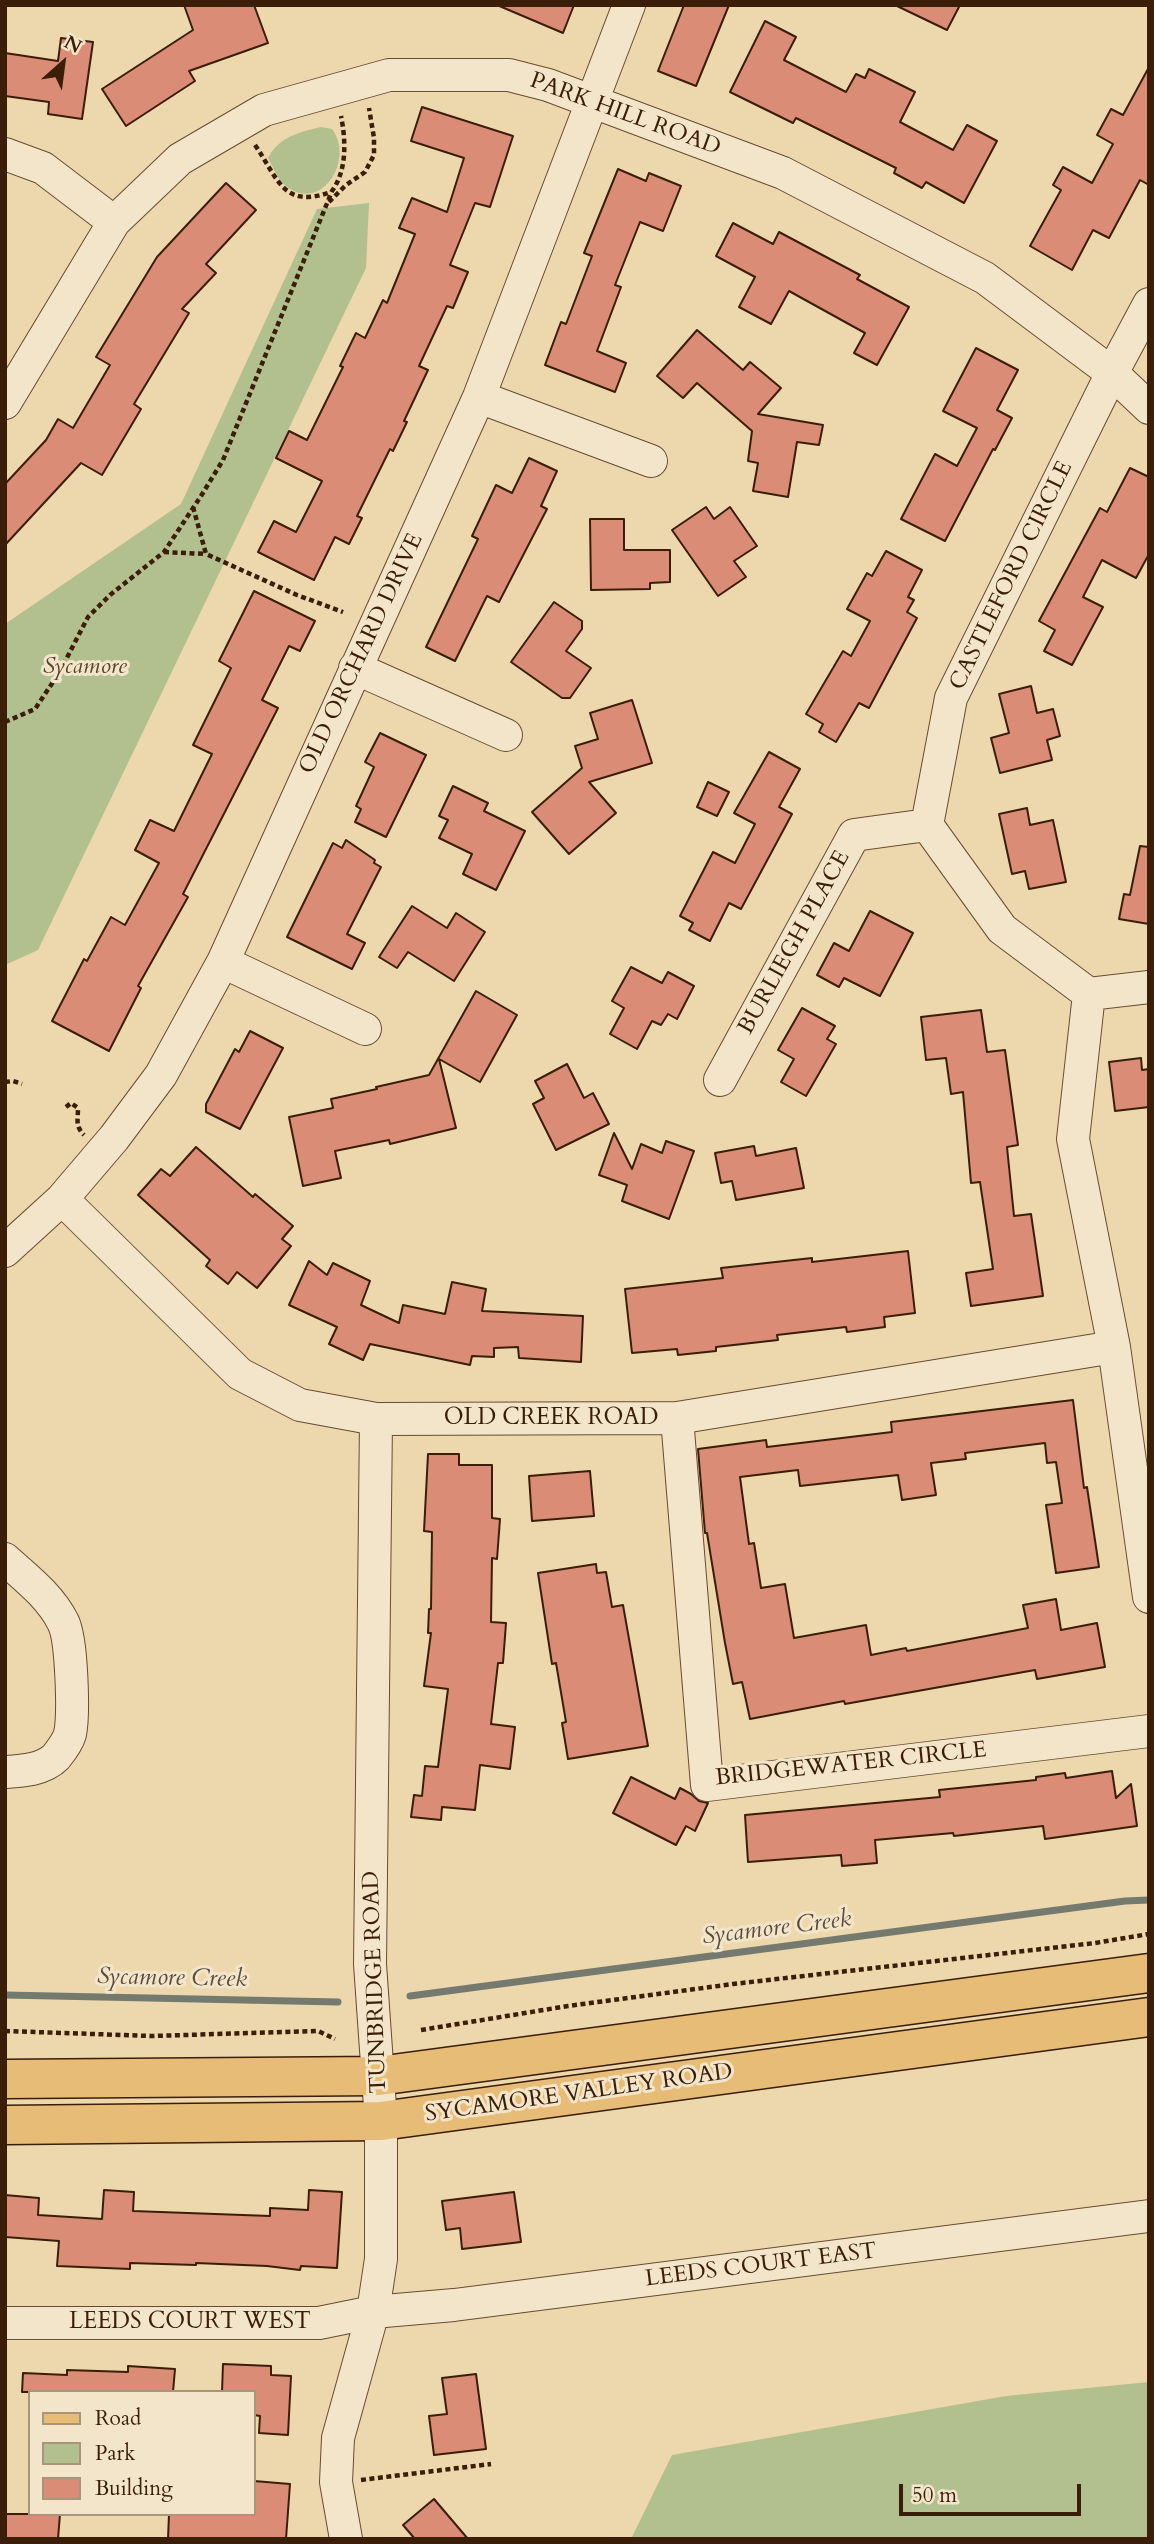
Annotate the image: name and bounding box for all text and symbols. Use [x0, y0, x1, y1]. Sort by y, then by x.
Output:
north arrow [28, 28, 98, 98]
text: N [59, 29, 86, 60]
street label: PARK HILL ROAD [526, 68, 724, 162]
street label: CASTLEFORD CIRCLE [945, 457, 1079, 695]
street label: OLD ORCHARD DRIVE [294, 529, 430, 779]
park label: Sycamore [43, 654, 127, 682]
street label: BURLIEGH PLACE [733, 846, 857, 1040]
street label: OLD CREEK ROAD [444, 1405, 658, 1433]
street label: BRIDGEWATER CIRCLE [714, 1737, 988, 1793]
street label: TUNBRIDGE ROAD [358, 1870, 394, 2094]
water label: Sycamore Creek [701, 1906, 853, 1952]
water label: Sycamore Creek [97, 1963, 247, 1995]
street label: SYCAMORE VALLEY ROAD [424, 2059, 734, 2129]
street label: LEEDS COURT EAST [644, 2238, 878, 2294]
street label: LEEDS COURT WEST [69, 2309, 311, 2337]
legend [28, 2390, 256, 2516]
text: Road [95, 2404, 141, 2433]
text: Park [95, 2439, 135, 2468]
scale bar [902, 2470, 1084, 2514]
text: Building [95, 2474, 173, 2503]
text: 50 m [912, 2481, 957, 2510]

